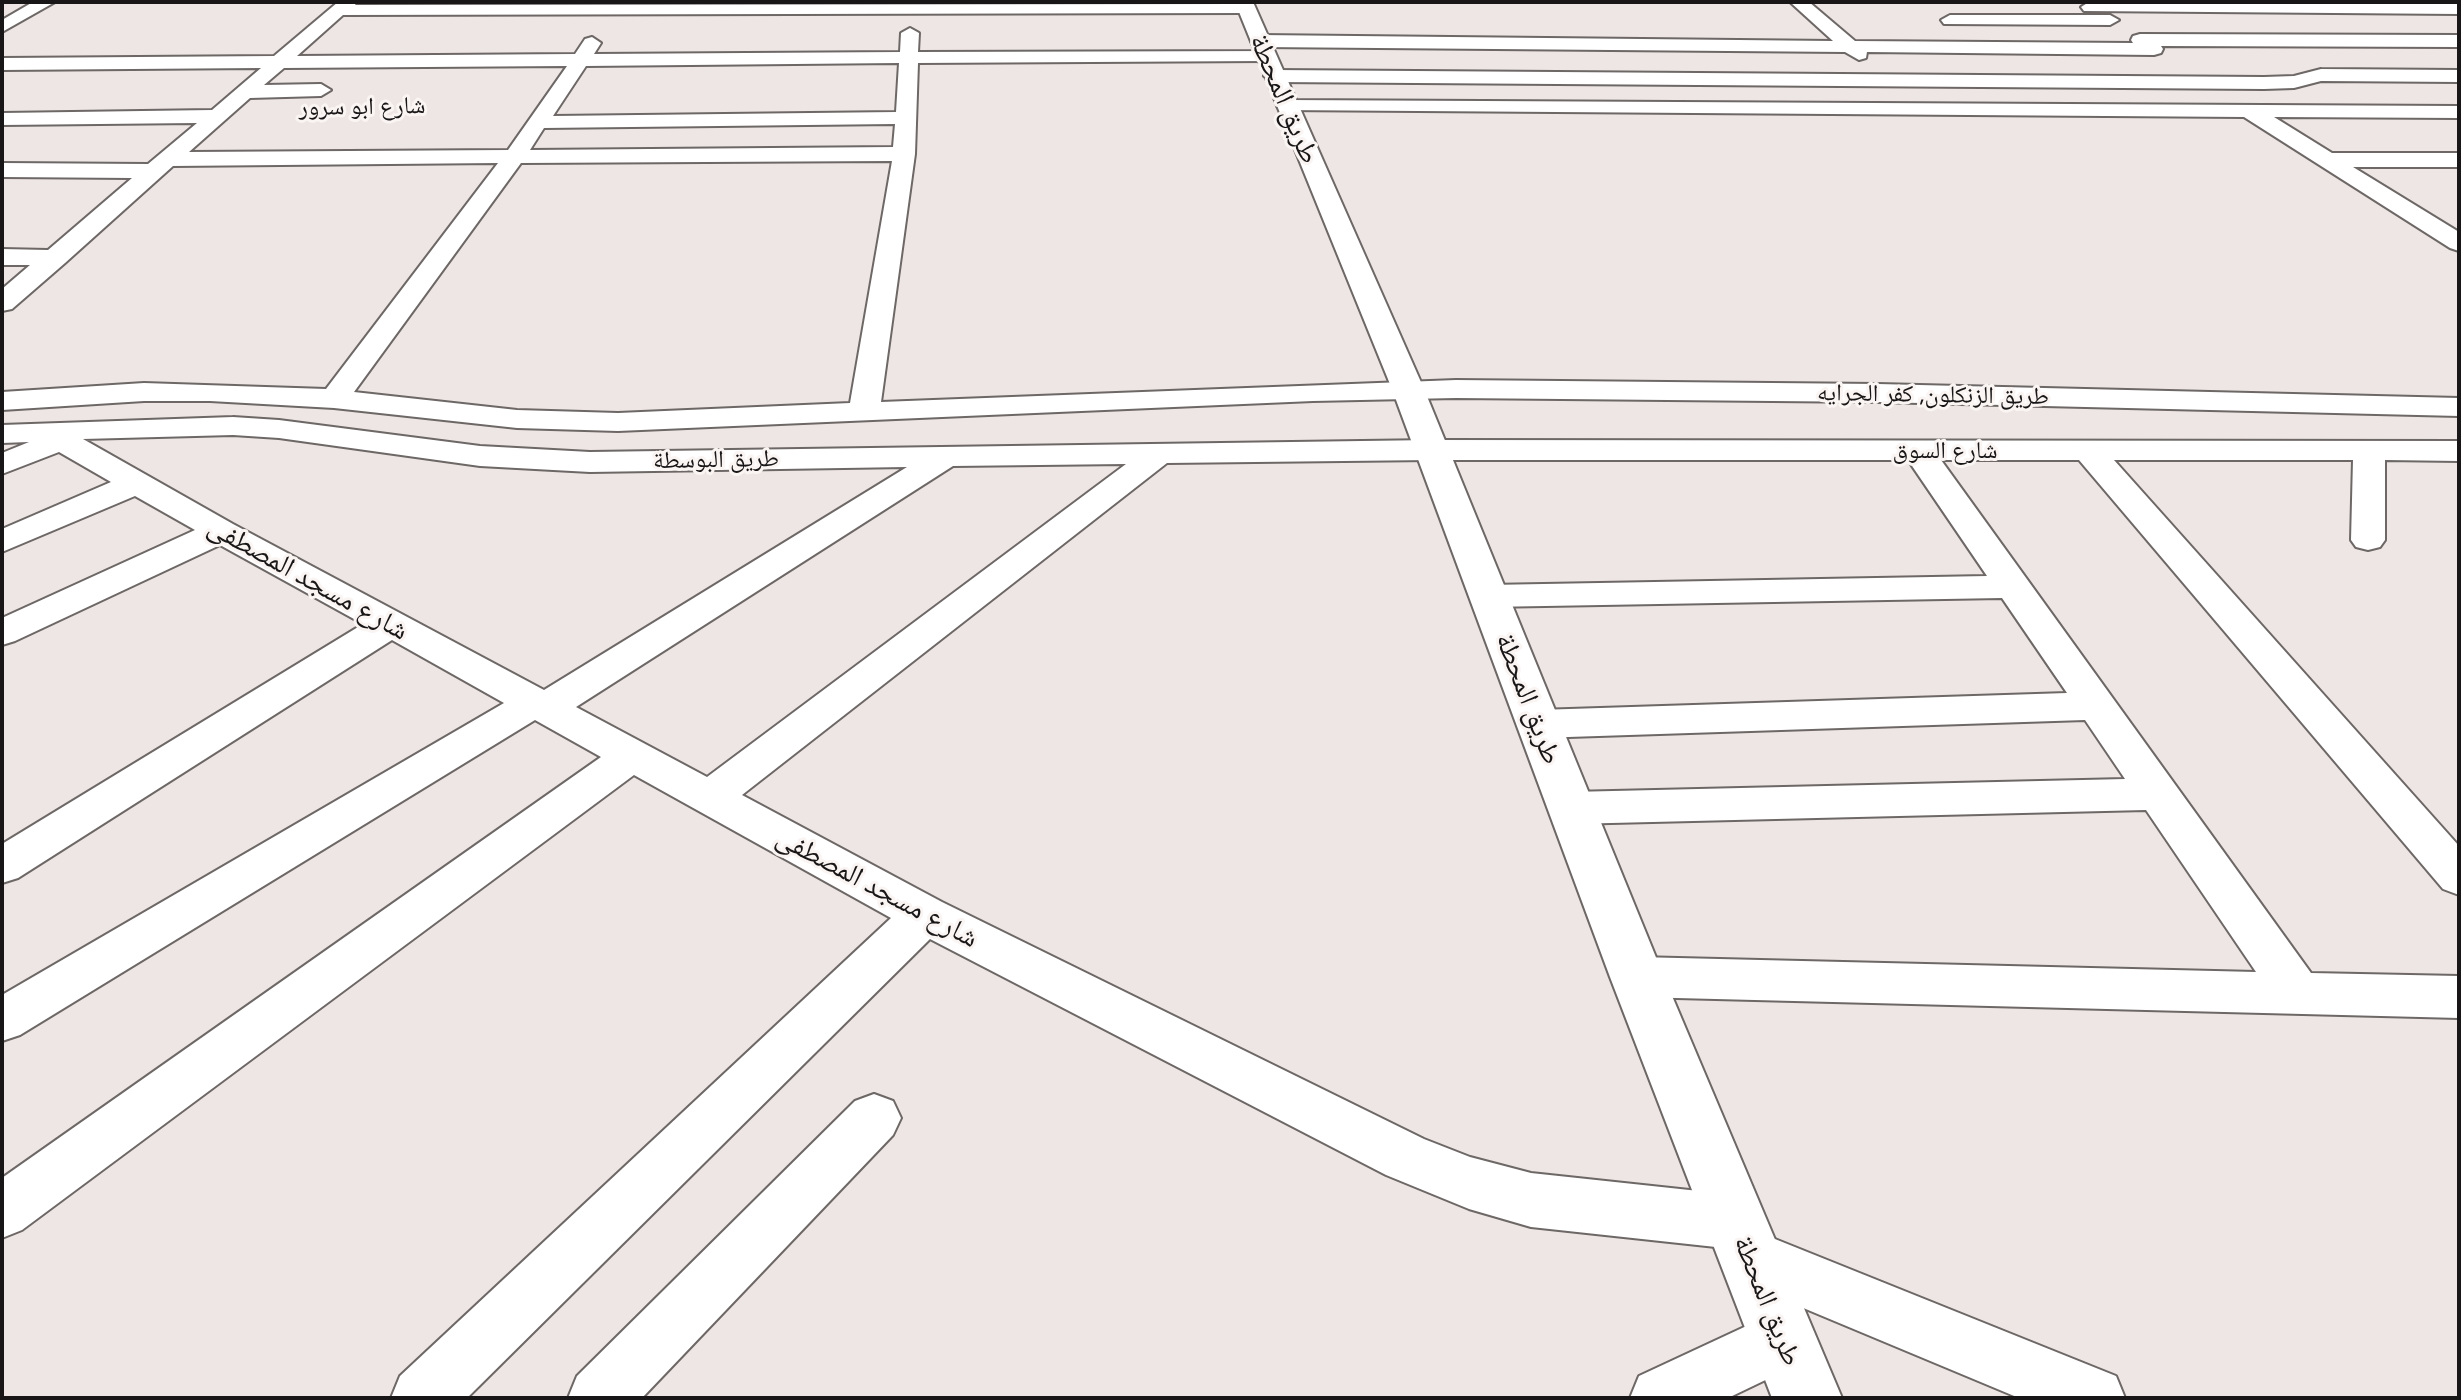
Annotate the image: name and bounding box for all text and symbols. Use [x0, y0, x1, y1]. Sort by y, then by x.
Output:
street label: طريق المحطة [1242, 29, 1326, 169]
street label: شارع ابو سرور [298, 91, 426, 123]
street label: طريق الزنكلون, كفر الجرايه [1817, 379, 2049, 411]
street label: شارع السوق [1892, 437, 1998, 465]
street label: طريق البوسطة [653, 445, 779, 475]
street label: شارع مسجد المصطفى [202, 510, 414, 648]
street label: طريق المحطة [1488, 629, 1568, 769]
street label: شارع مسجد المصطفى [770, 821, 984, 955]
street label: طريق المحطة [1726, 1231, 1808, 1371]

